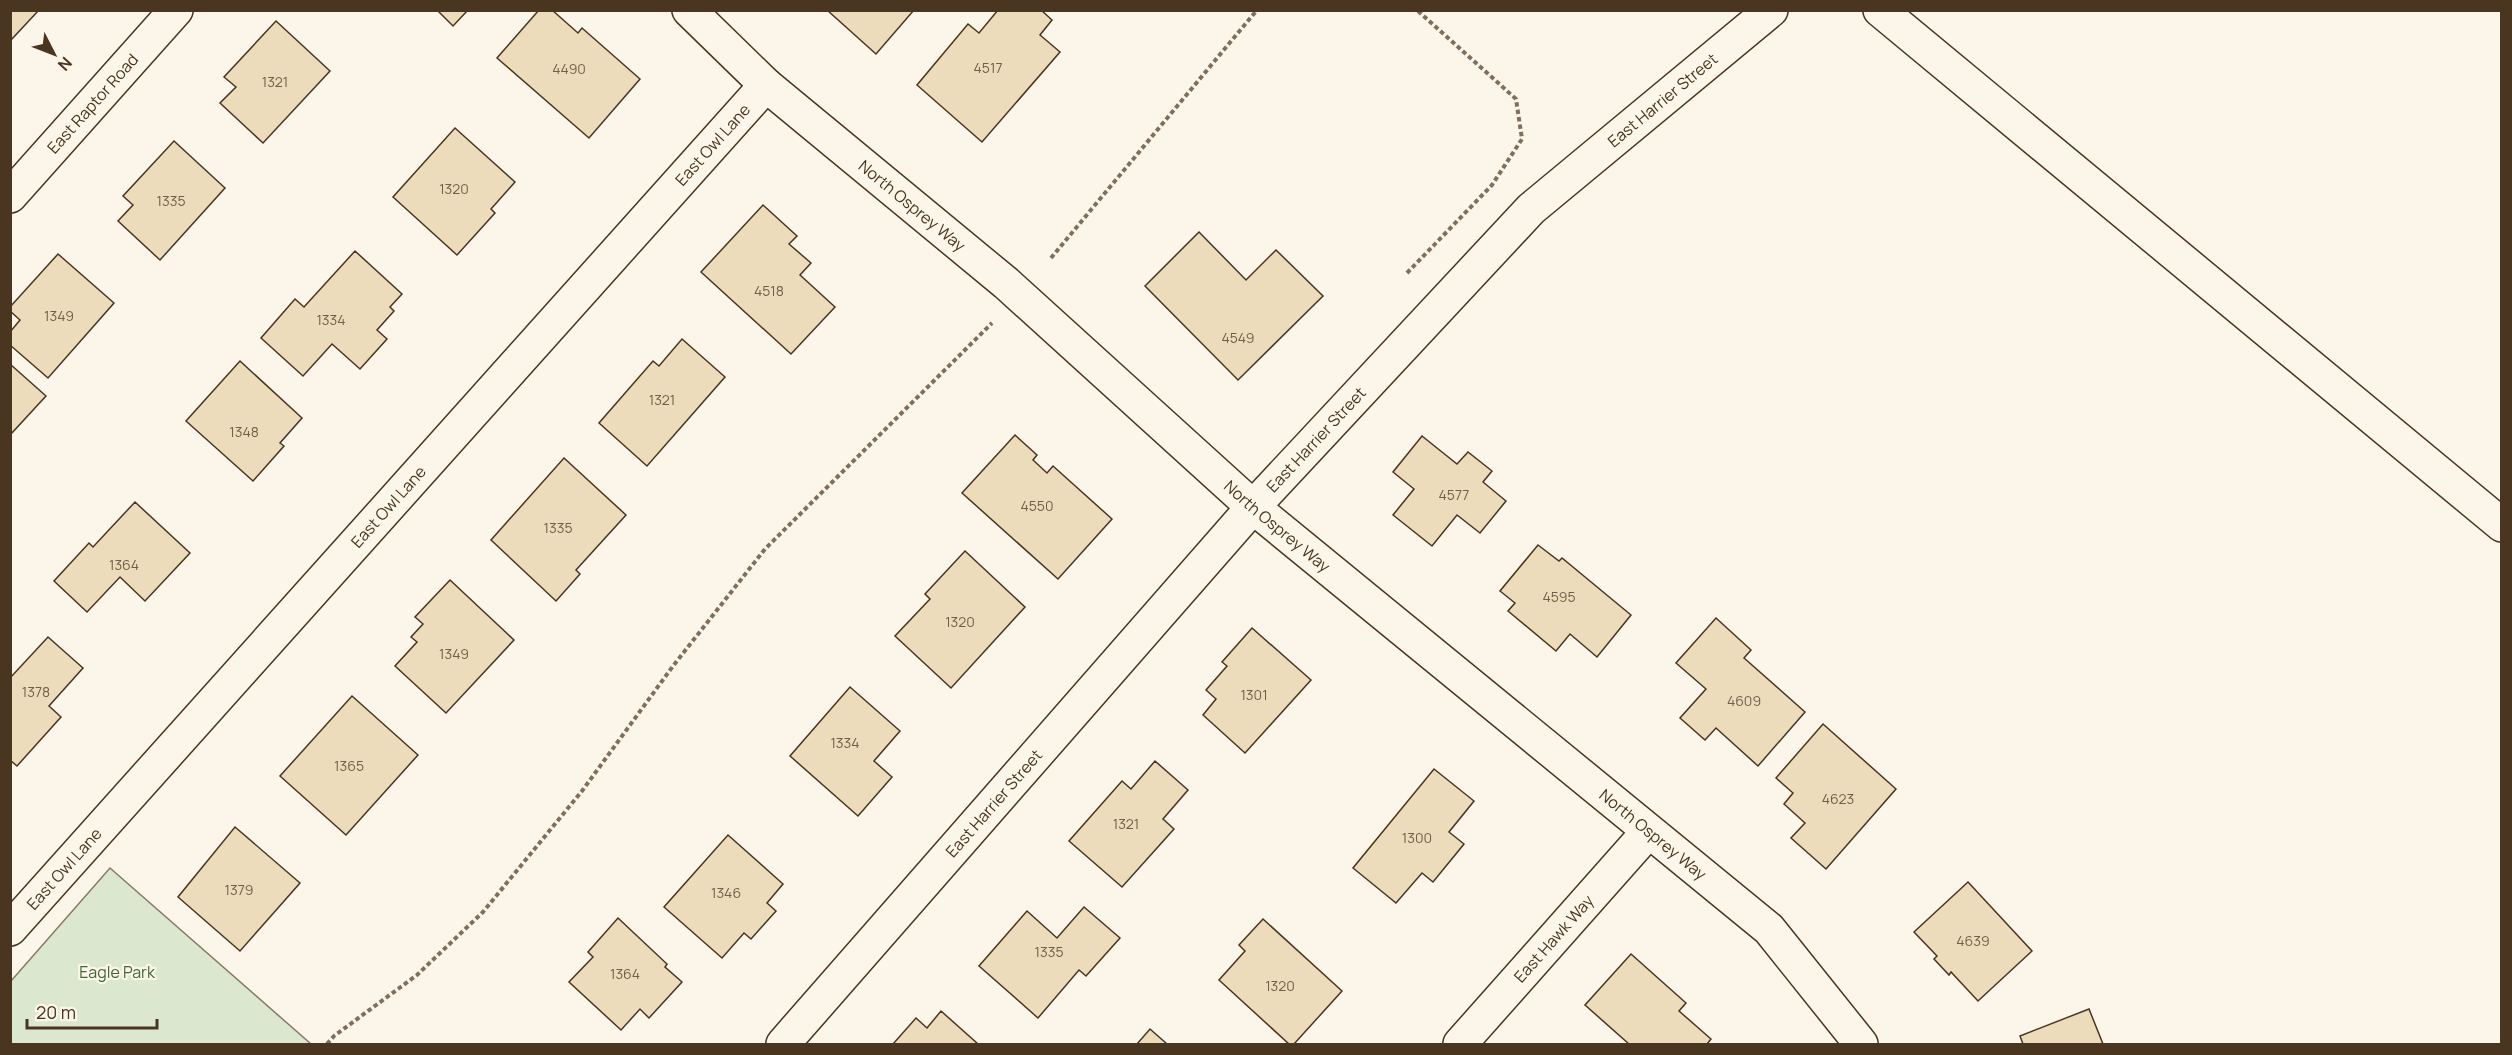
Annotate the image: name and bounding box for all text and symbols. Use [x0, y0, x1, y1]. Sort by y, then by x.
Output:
north arrow [24, 24, 84, 84]
street label: East Harrier Street [1603, 48, 1722, 152]
street label: East Raptor Road [42, 49, 143, 158]
text: N [53, 52, 77, 76]
house number: 4517 [974, 58, 1002, 77]
house number: 4490 [552, 59, 586, 78]
house number: 1321 [262, 72, 288, 91]
street label: East Owl Lane [670, 99, 755, 190]
street label: North Osprey Way [854, 155, 971, 257]
house number: 1320 [439, 179, 469, 198]
house number: 1335 [156, 191, 186, 210]
house number: 4518 [754, 281, 784, 300]
house number: 1349 [44, 306, 74, 325]
house number: 1334 [316, 310, 346, 329]
house number: 4549 [1221, 328, 1255, 347]
street label: East Harrier Street [1261, 382, 1371, 497]
house number: 1321 [649, 390, 675, 409]
house number: 1348 [229, 422, 259, 441]
street label: East Owl Lane [346, 461, 431, 552]
street label: North Osprey Way [1219, 475, 1336, 577]
house number: 4577 [1439, 485, 1469, 504]
house number: 4550 [1021, 496, 1053, 515]
house number: 1335 [543, 518, 573, 537]
house number: 1364 [109, 555, 139, 574]
house number: 4595 [1542, 587, 1576, 606]
house number: 1320 [945, 612, 975, 631]
house number: 1349 [439, 644, 469, 663]
house number: 1378 [22, 682, 50, 701]
house number: 1301 [1240, 685, 1268, 704]
house number: 4609 [1727, 691, 1761, 710]
house number: 1334 [830, 733, 860, 752]
street label: East Harrier Street [940, 745, 1047, 862]
house number: 1365 [334, 756, 364, 775]
street label: North Osprey Way [1595, 784, 1712, 885]
house number: 4623 [1822, 789, 1854, 808]
house number: 1321 [1113, 814, 1139, 833]
street label: East Owl Lane [22, 823, 107, 914]
house number: 1300 [1402, 828, 1432, 847]
house number: 1379 [225, 880, 253, 899]
house number: 1346 [711, 883, 741, 902]
street label: East Hawk Way [1509, 890, 1599, 987]
house number: 4639 [1956, 931, 1990, 950]
house number: 1335 [1034, 942, 1064, 961]
park label: Eagle Park [79, 961, 156, 983]
house number: 1364 [610, 964, 640, 983]
house number: 1320 [1265, 976, 1295, 995]
scale bar [27, 992, 158, 1030]
text: 20 m [36, 1000, 76, 1024]

